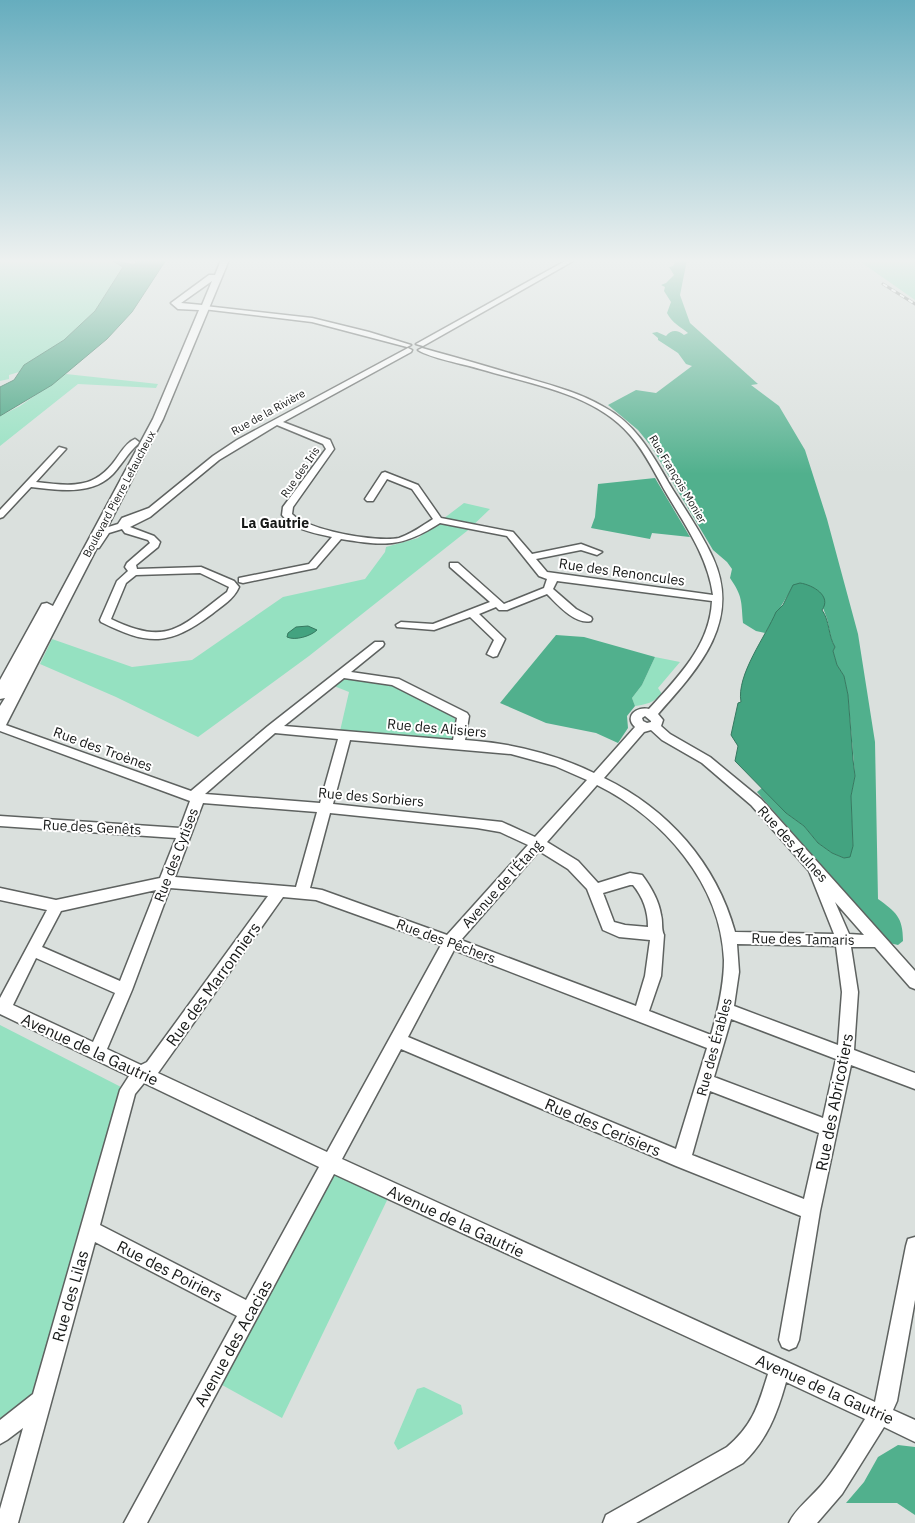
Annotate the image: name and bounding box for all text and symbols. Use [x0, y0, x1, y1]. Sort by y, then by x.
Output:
street label: Rue de la Rivière [229, 386, 307, 438]
street label: Boulevard Pierre Lefaucheux [80, 428, 159, 560]
street label: Rue François Monier [646, 432, 710, 526]
street label: Rue des Iris [277, 444, 323, 500]
district label: La Gautrie [241, 514, 309, 532]
street label: Rue des Renoncules [558, 554, 686, 590]
street label: Rue des Alisiers [386, 715, 488, 741]
street label: Rue des Troènes [51, 723, 155, 775]
street label: Rue des Sorbiers [317, 783, 425, 811]
street label: Rue des Aulnes [754, 802, 832, 886]
street label: Rue des Cytises [150, 805, 202, 905]
street label: Rue des Genêts [42, 815, 142, 839]
street label: Avenue de l'Étang [457, 835, 547, 932]
street label: Rue des Pêchers [394, 915, 498, 967]
street label: Rue des Marronniers [161, 918, 265, 1050]
street label: Rue des Tamaris [751, 929, 855, 949]
street label: Rue des Érables [691, 995, 736, 1098]
street label: Avenue de la Gautrie [18, 1009, 162, 1090]
street label: Rue des Abricotiers [811, 1031, 857, 1173]
street label: Rue des Cerisiers [542, 1093, 664, 1161]
street label: Avenue de la Gautrie [384, 1181, 528, 1262]
street label: Rue des Poiriers [114, 1236, 226, 1306]
street label: Rue des Lilas [47, 1248, 93, 1344]
street label: Avenue des Acacias [190, 1276, 276, 1410]
street label: Avenue de la Gautrie [753, 1350, 897, 1428]

